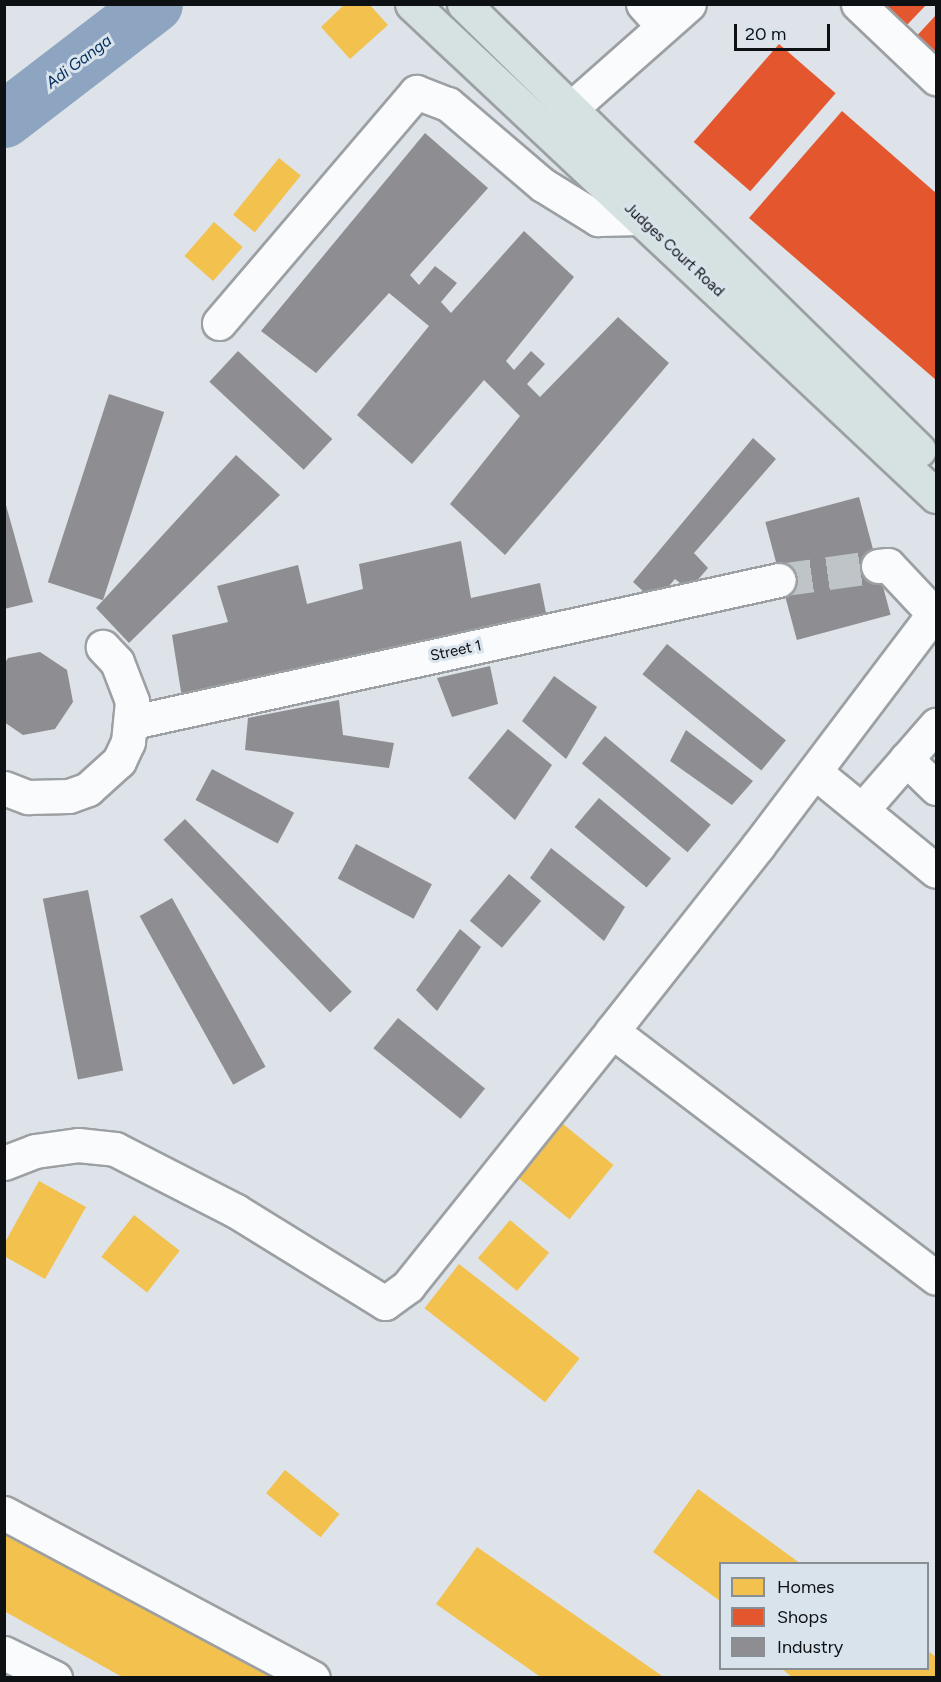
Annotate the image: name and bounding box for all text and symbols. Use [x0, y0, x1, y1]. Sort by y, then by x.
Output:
scale bar [737, 12, 833, 50]
text: 20 m [745, 23, 786, 45]
water label: Adi Ganga [42, 31, 116, 93]
street label: Judges Court Road [621, 199, 727, 301]
street label: Street 1 [429, 637, 483, 665]
legend [719, 1562, 929, 1670]
text: Homes [777, 1576, 835, 1598]
text: Shops [777, 1606, 828, 1628]
text: Industry [777, 1636, 843, 1658]

